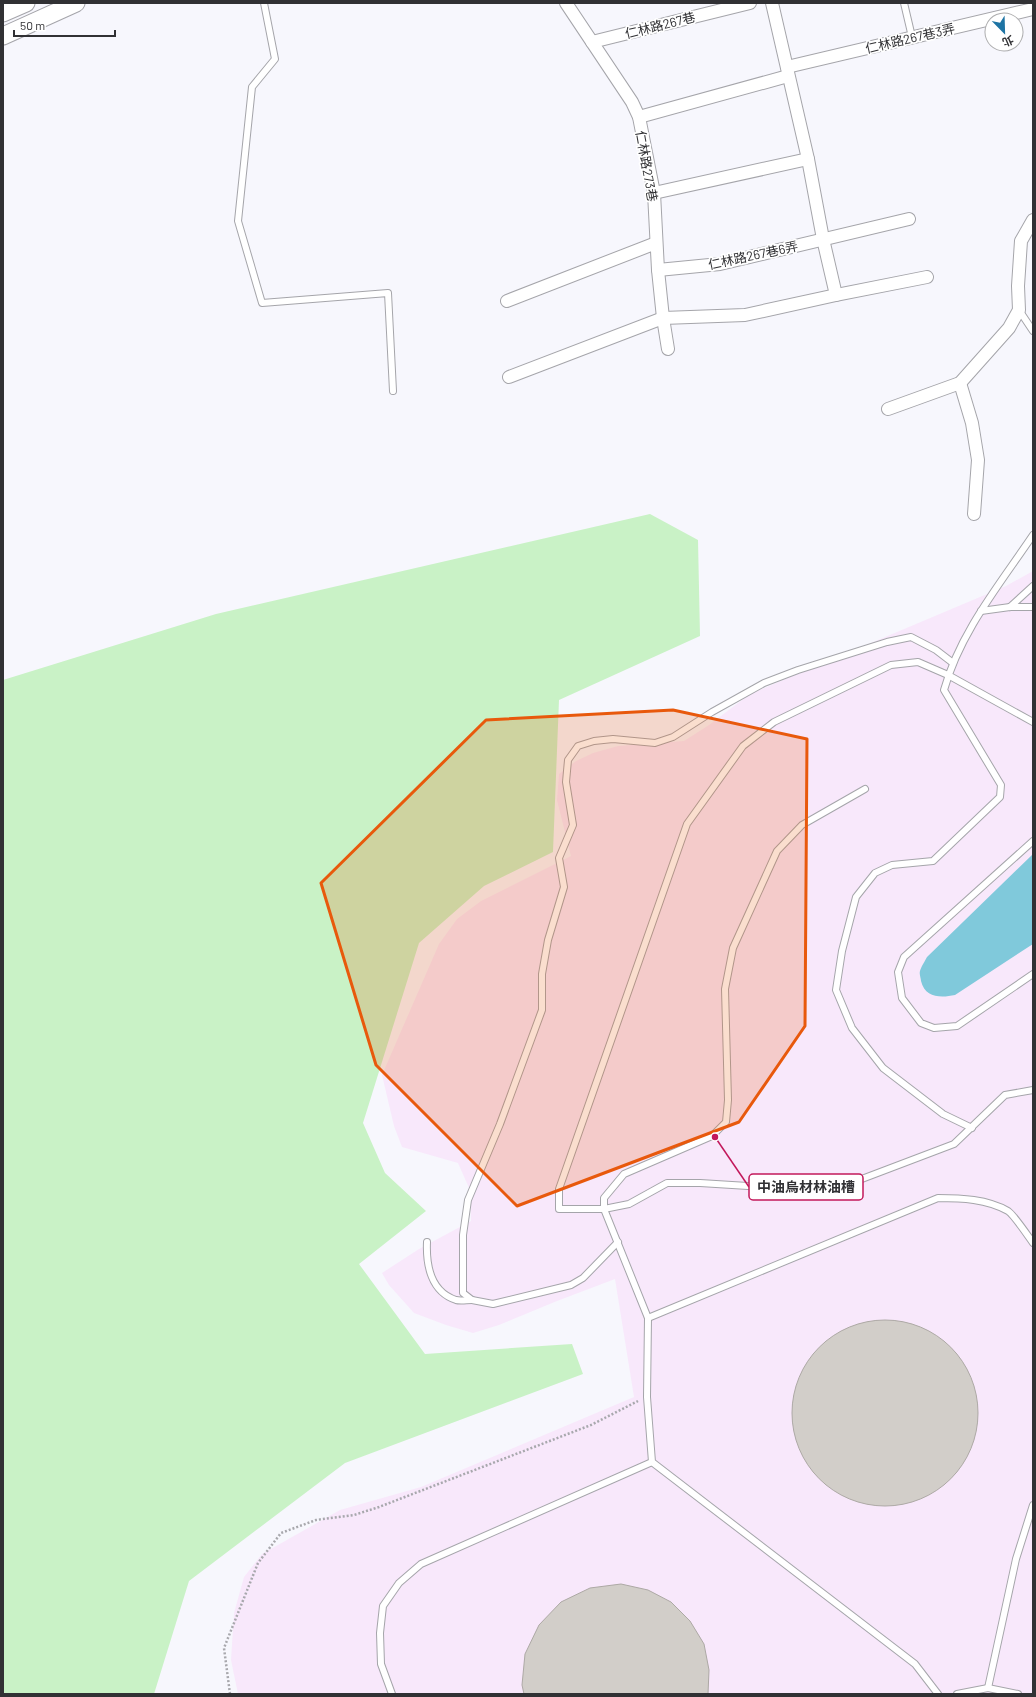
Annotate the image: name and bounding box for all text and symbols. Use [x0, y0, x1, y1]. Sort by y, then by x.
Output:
street label: 仁林路267巷 [623, 9, 697, 41]
scale bar [14, 12, 115, 38]
north arrow [984, 12, 1024, 52]
text: 50 m [20, 18, 45, 32]
street label: 仁林路267巷3弄 [864, 20, 956, 56]
text: 北 [1001, 34, 1016, 50]
street label: 仁林路273巷 [633, 129, 661, 203]
street label: 仁林路267巷6弄 [707, 238, 799, 272]
callout: 中油烏材林油槽 [749, 1174, 863, 1200]
text: 中油烏材林油槽 [757, 1178, 855, 1195]

